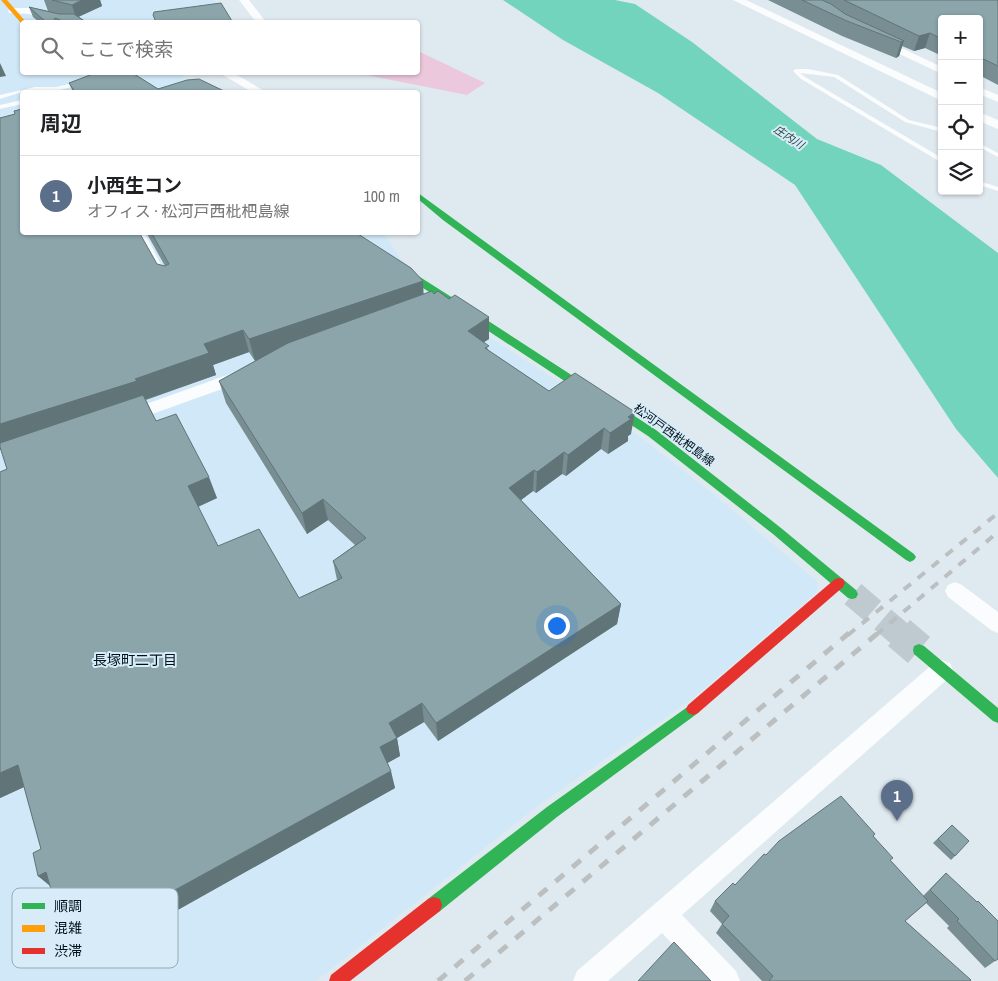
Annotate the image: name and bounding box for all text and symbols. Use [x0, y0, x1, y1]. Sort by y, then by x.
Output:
map controls [938, 15, 983, 195]
button: + [938, 15, 983, 60]
search box [20, 20, 420, 75]
icon: search [38, 34, 66, 62]
text: ここで検索 [78, 36, 173, 62]
button: − [938, 60, 983, 105]
button: locate [938, 105, 983, 150]
text: 周辺 [40, 109, 82, 138]
water label: 庄内川 [771, 122, 807, 152]
button: layers [938, 150, 983, 195]
text: 小西生コン [87, 172, 182, 198]
text: 1 [52, 185, 60, 207]
text: 100 m [364, 185, 400, 207]
text: オフィス · 松河戸西枇杷島線 [87, 200, 290, 222]
street label: 松河戸西枇杷島線 [630, 400, 718, 470]
your location [544, 613, 570, 639]
district label: 長塚町二丁目 [93, 651, 177, 669]
pin: 1 [881, 780, 913, 821]
legend [12, 888, 178, 968]
text: 順調 [54, 897, 82, 915]
text: 混雑 [54, 919, 82, 937]
text: 渋滞 [54, 942, 82, 960]

